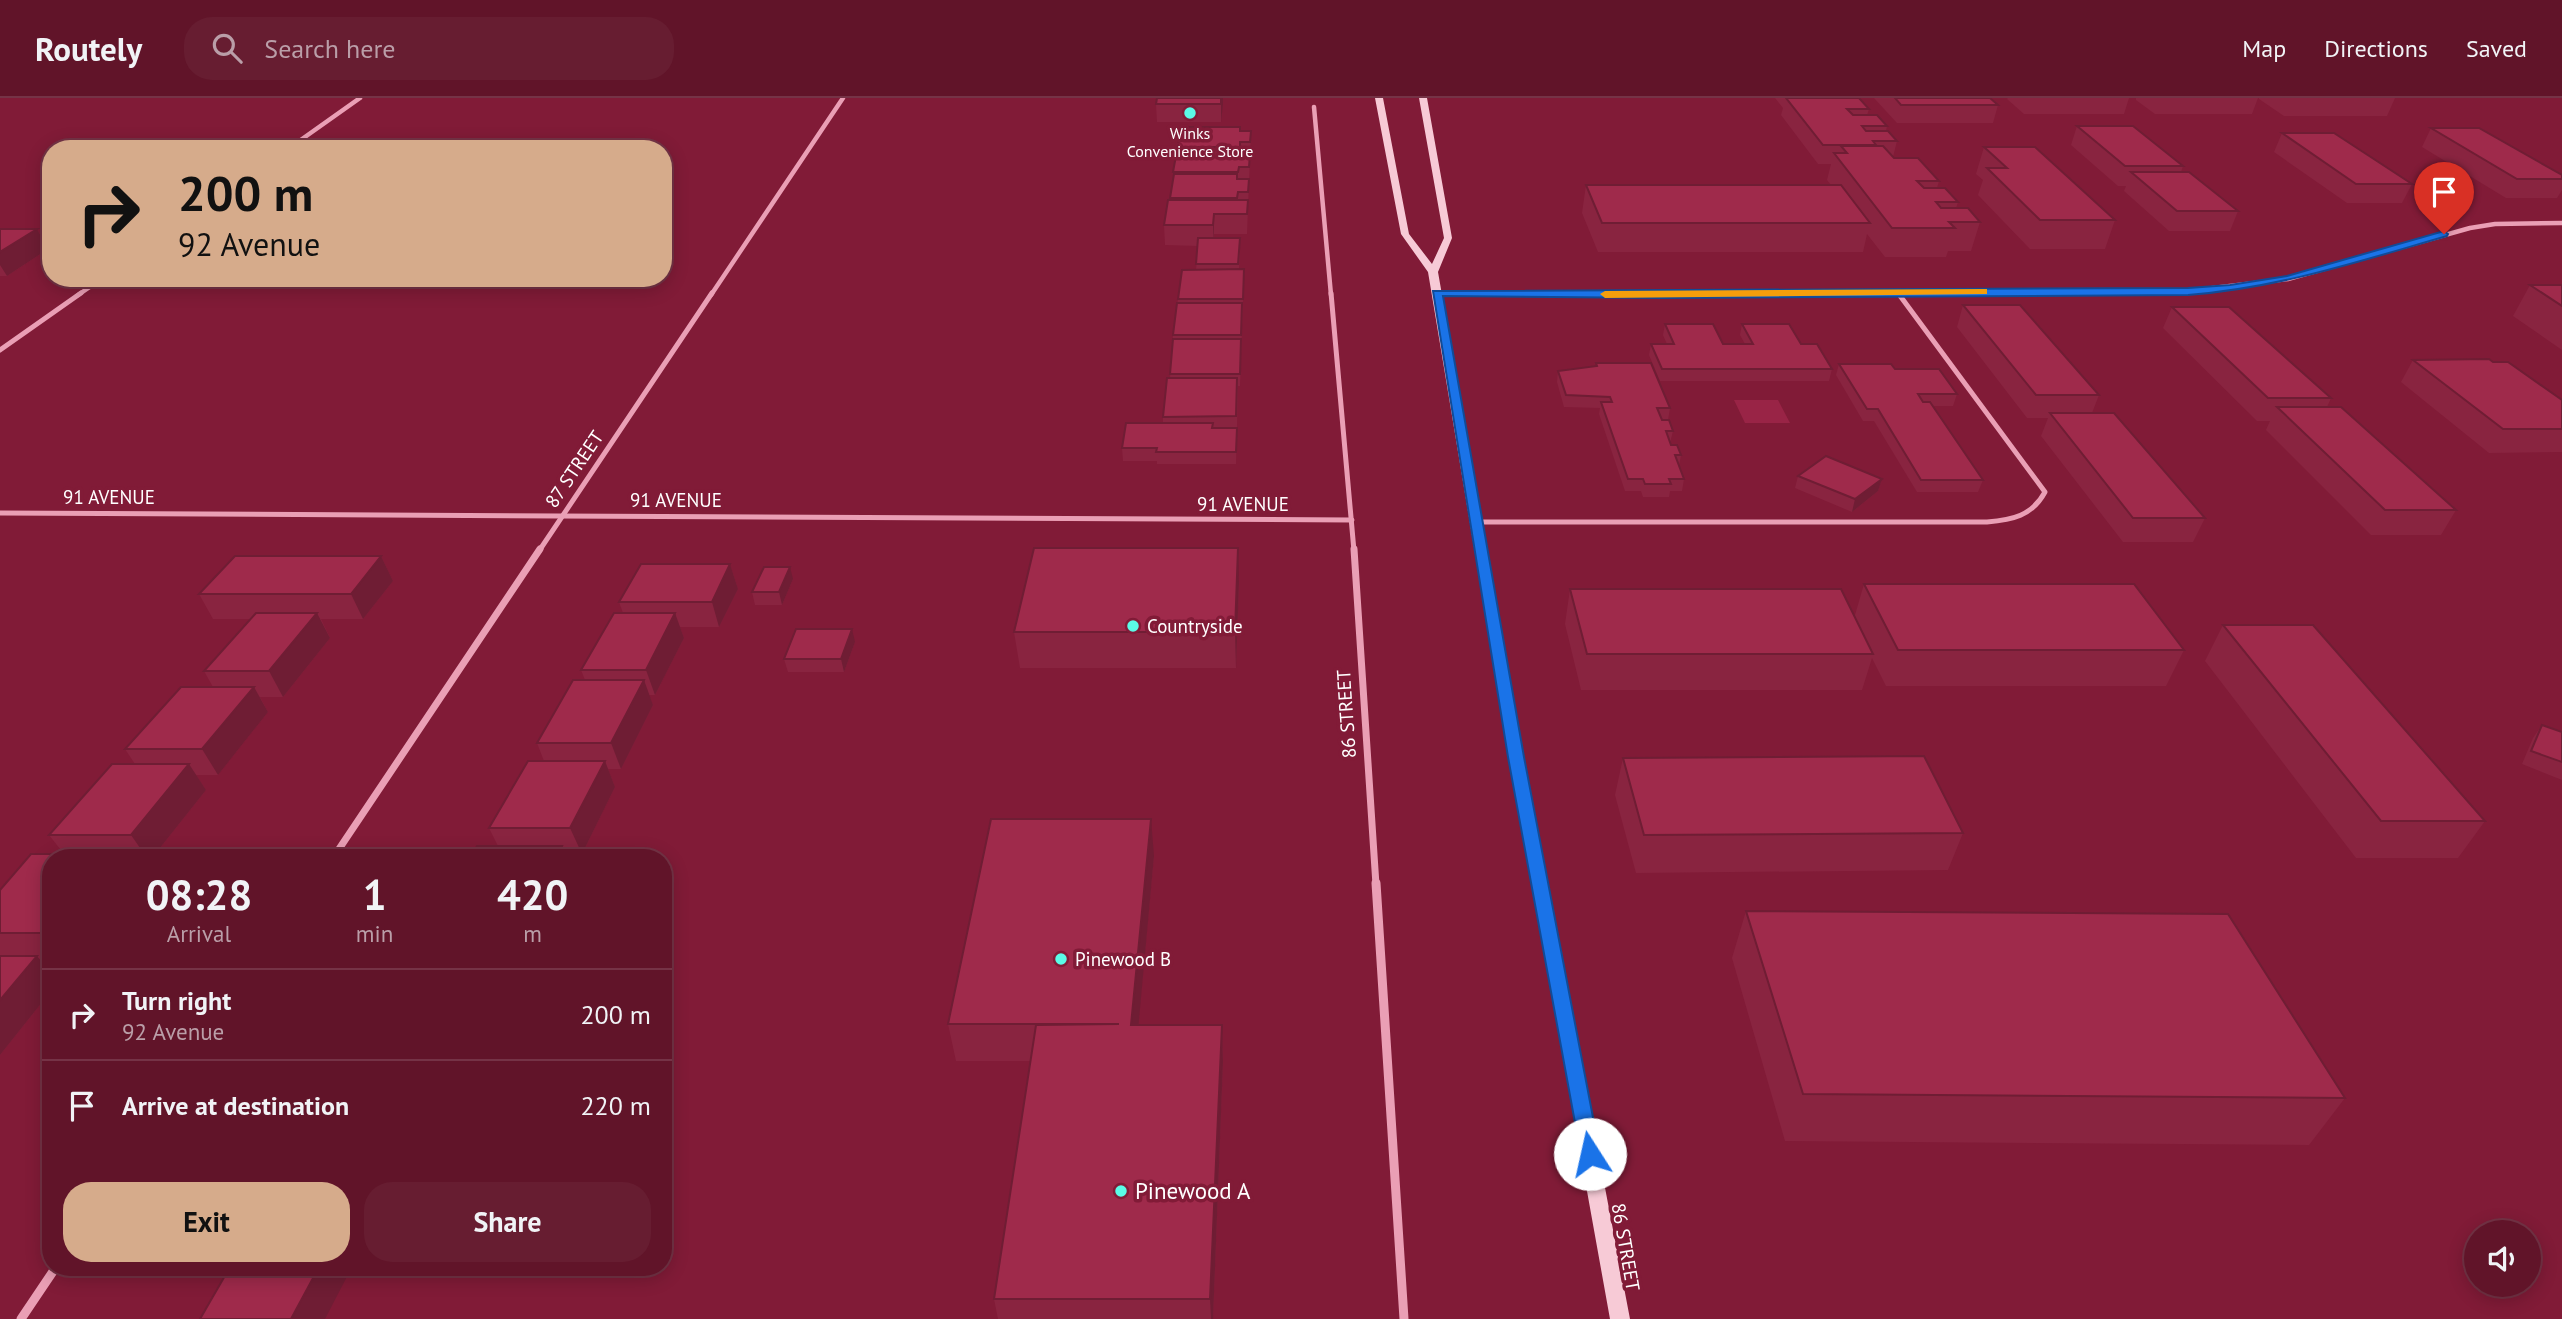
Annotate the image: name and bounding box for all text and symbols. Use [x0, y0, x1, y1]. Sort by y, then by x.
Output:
search box [184, 17, 674, 80]
text: Routely [35, 27, 142, 70]
icon: search [208, 29, 246, 67]
text: Search here [264, 32, 395, 65]
text: Map [2242, 33, 2286, 64]
text: Directions [2324, 33, 2428, 64]
text: Saved [2466, 33, 2527, 64]
marker: Winks Convenience Store [1182, 105, 1198, 121]
place label: Winks Convenience Store [1127, 123, 1253, 161]
text: 200 m [178, 161, 313, 225]
pin [2414, 162, 2474, 234]
icon: right [63, 168, 154, 259]
icon: arrive [2425, 173, 2463, 211]
text: 92 Avenue [178, 223, 320, 265]
street label: 87 STREET [540, 426, 609, 512]
street label: 91 AVENUE [63, 485, 155, 509]
street label: 91 AVENUE [630, 488, 722, 512]
street label: 91 AVENUE [1197, 492, 1289, 516]
place label: Countryside [1147, 614, 1243, 638]
marker: Countryside [1125, 618, 1141, 634]
street label: 86 STREET [1331, 669, 1361, 759]
text: 08:28 [146, 867, 252, 922]
text: 1 [363, 867, 386, 922]
text: 420 [497, 867, 568, 922]
text: Arrival [167, 919, 231, 948]
text: min [356, 919, 393, 948]
text: m [523, 919, 542, 948]
place label: Pinewood B [1075, 947, 1171, 971]
marker: Pinewood B [1053, 951, 1069, 967]
text: Turn right [122, 984, 231, 1017]
icon: right [63, 996, 101, 1034]
text: 200 m [580, 998, 651, 1031]
text: 92 Avenue [122, 1017, 224, 1046]
icon: arrive [63, 1087, 101, 1125]
text: Arrive at destination [122, 1089, 349, 1122]
text: 220 m [580, 1089, 651, 1122]
position arrow [1553, 1117, 1627, 1191]
place label: Pinewood A [1135, 1176, 1251, 1205]
button: Exit [63, 1182, 350, 1262]
button: Share [364, 1182, 651, 1262]
marker: Pinewood A [1113, 1183, 1129, 1199]
street label: 86 STREET [1606, 1201, 1646, 1293]
map controls [2464, 1220, 2541, 1297]
button: sound [2464, 1220, 2541, 1297]

